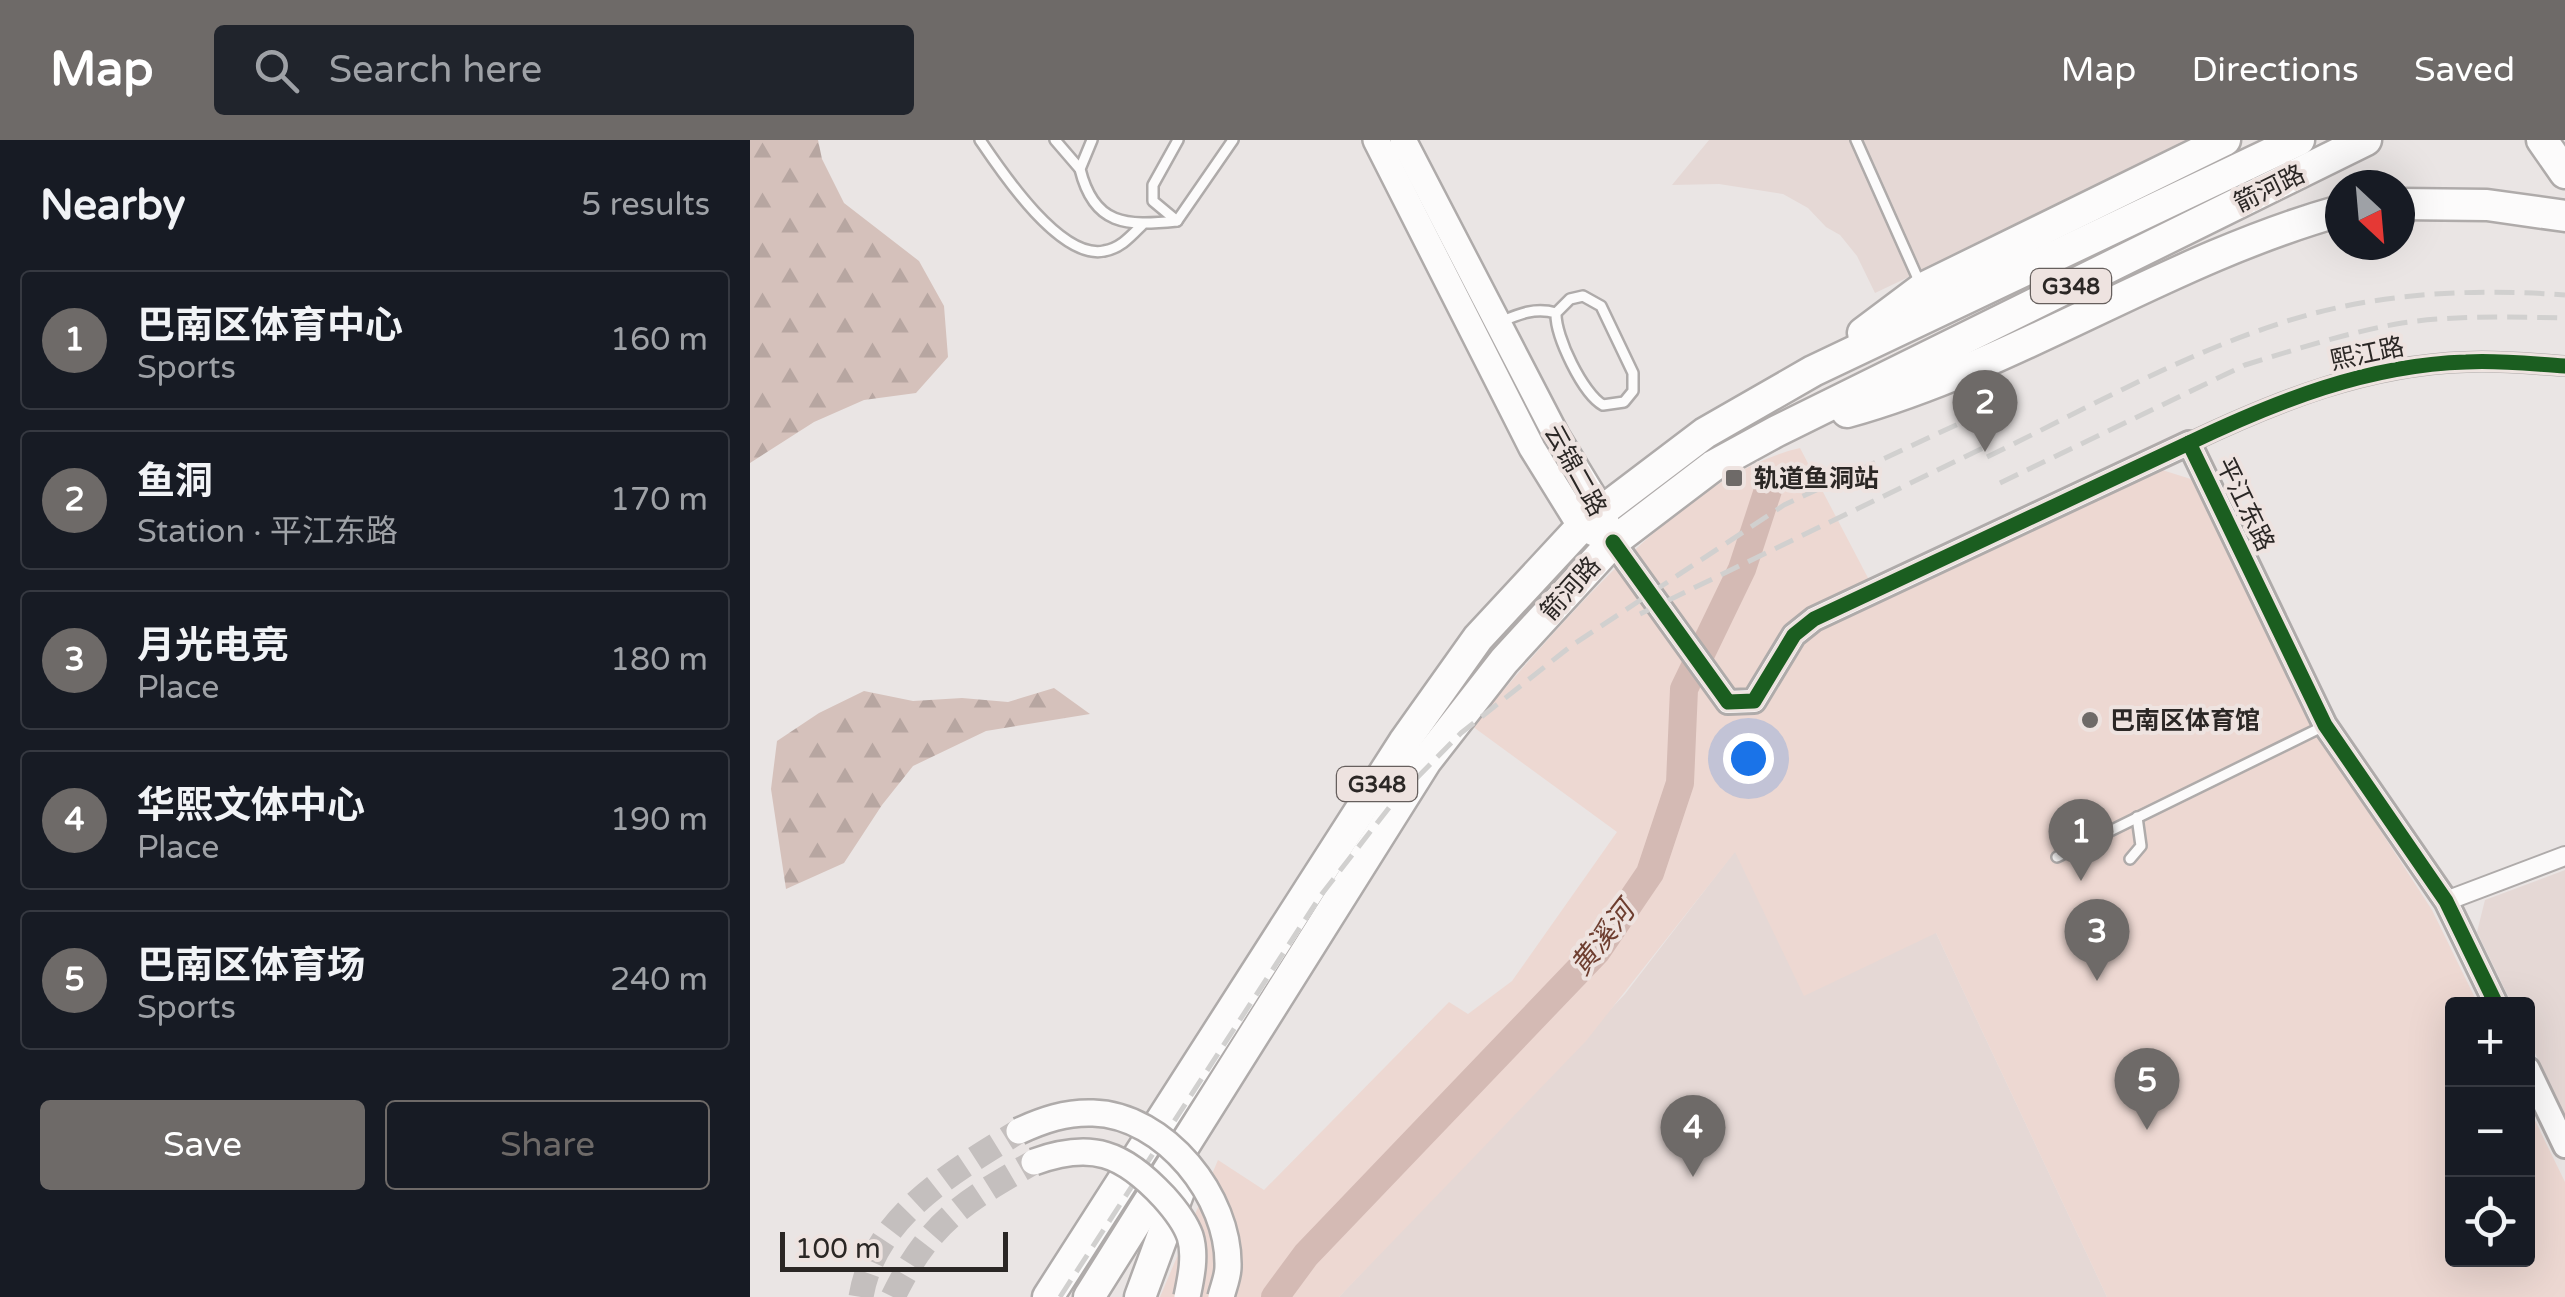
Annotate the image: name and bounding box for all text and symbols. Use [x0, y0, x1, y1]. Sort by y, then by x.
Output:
search box [214, 25, 914, 115]
text: Map [50, 41, 154, 99]
icon: search [249, 43, 304, 98]
text: Search here [329, 47, 542, 93]
text: Map [2061, 49, 2136, 91]
text: Directions [2191, 49, 2359, 91]
text: Saved [2414, 49, 2515, 91]
street label: 箭河路 [2229, 159, 2310, 219]
north arrow [2325, 170, 2415, 260]
text: Nearby [40, 180, 185, 231]
text: 5 results [581, 186, 710, 224]
road number: G348 [2031, 269, 2111, 303]
text: 巴南区体育中心 [137, 303, 403, 349]
text: 1 [64, 321, 85, 359]
text: 160 m [610, 321, 708, 359]
street label: 熙江路 [2327, 332, 2407, 376]
text: Sports [137, 349, 236, 387]
pin: 2 [1952, 370, 2018, 452]
street label: 云锦二路 [1538, 419, 1612, 521]
street label: 平江东路 [2210, 453, 2281, 556]
text: 鱼洞 [137, 459, 213, 505]
place label: 轨道鱼洞站 [1754, 464, 1879, 494]
marker: 轨道鱼洞站 [1723, 467, 1745, 489]
text: 2 [64, 481, 85, 519]
text: 170 m [610, 481, 708, 519]
text: Station · 平江东路 [137, 513, 398, 551]
street label: 箭河路 [1534, 551, 1607, 627]
text: 月光电竞 [137, 623, 289, 669]
text: 3 [64, 641, 85, 679]
text: 180 m [610, 641, 708, 679]
text: Place [137, 669, 219, 707]
place label: 巴南区体育馆 [2110, 706, 2260, 736]
marker: 巴南区体育馆 [2079, 709, 2101, 731]
your location [1723, 733, 1774, 784]
road number: G348 [1337, 767, 1417, 801]
text: 华熙文体中心 [137, 783, 365, 829]
pin: 1 [2048, 798, 2114, 881]
text: 4 [64, 801, 85, 839]
text: 190 m [610, 801, 708, 839]
text: Place [137, 829, 219, 867]
water label: 黄溪河 [1564, 891, 1645, 982]
pin: 3 [2064, 898, 2130, 981]
text: 巴南区体育场 [137, 943, 365, 989]
text: 5 [64, 961, 85, 999]
text: 240 m [610, 961, 708, 999]
text: Sports [137, 989, 236, 1027]
map controls [2445, 997, 2535, 1267]
button: + [2445, 997, 2535, 1087]
pin: 5 [2114, 1048, 2180, 1130]
button: − [2445, 1087, 2535, 1177]
pin: 4 [1660, 1094, 1726, 1177]
button: Save [40, 1100, 365, 1190]
button: Share [385, 1100, 710, 1190]
button: locate [2445, 1177, 2535, 1267]
scale bar [780, 1227, 1008, 1272]
text: 100 m [795, 1232, 881, 1266]

